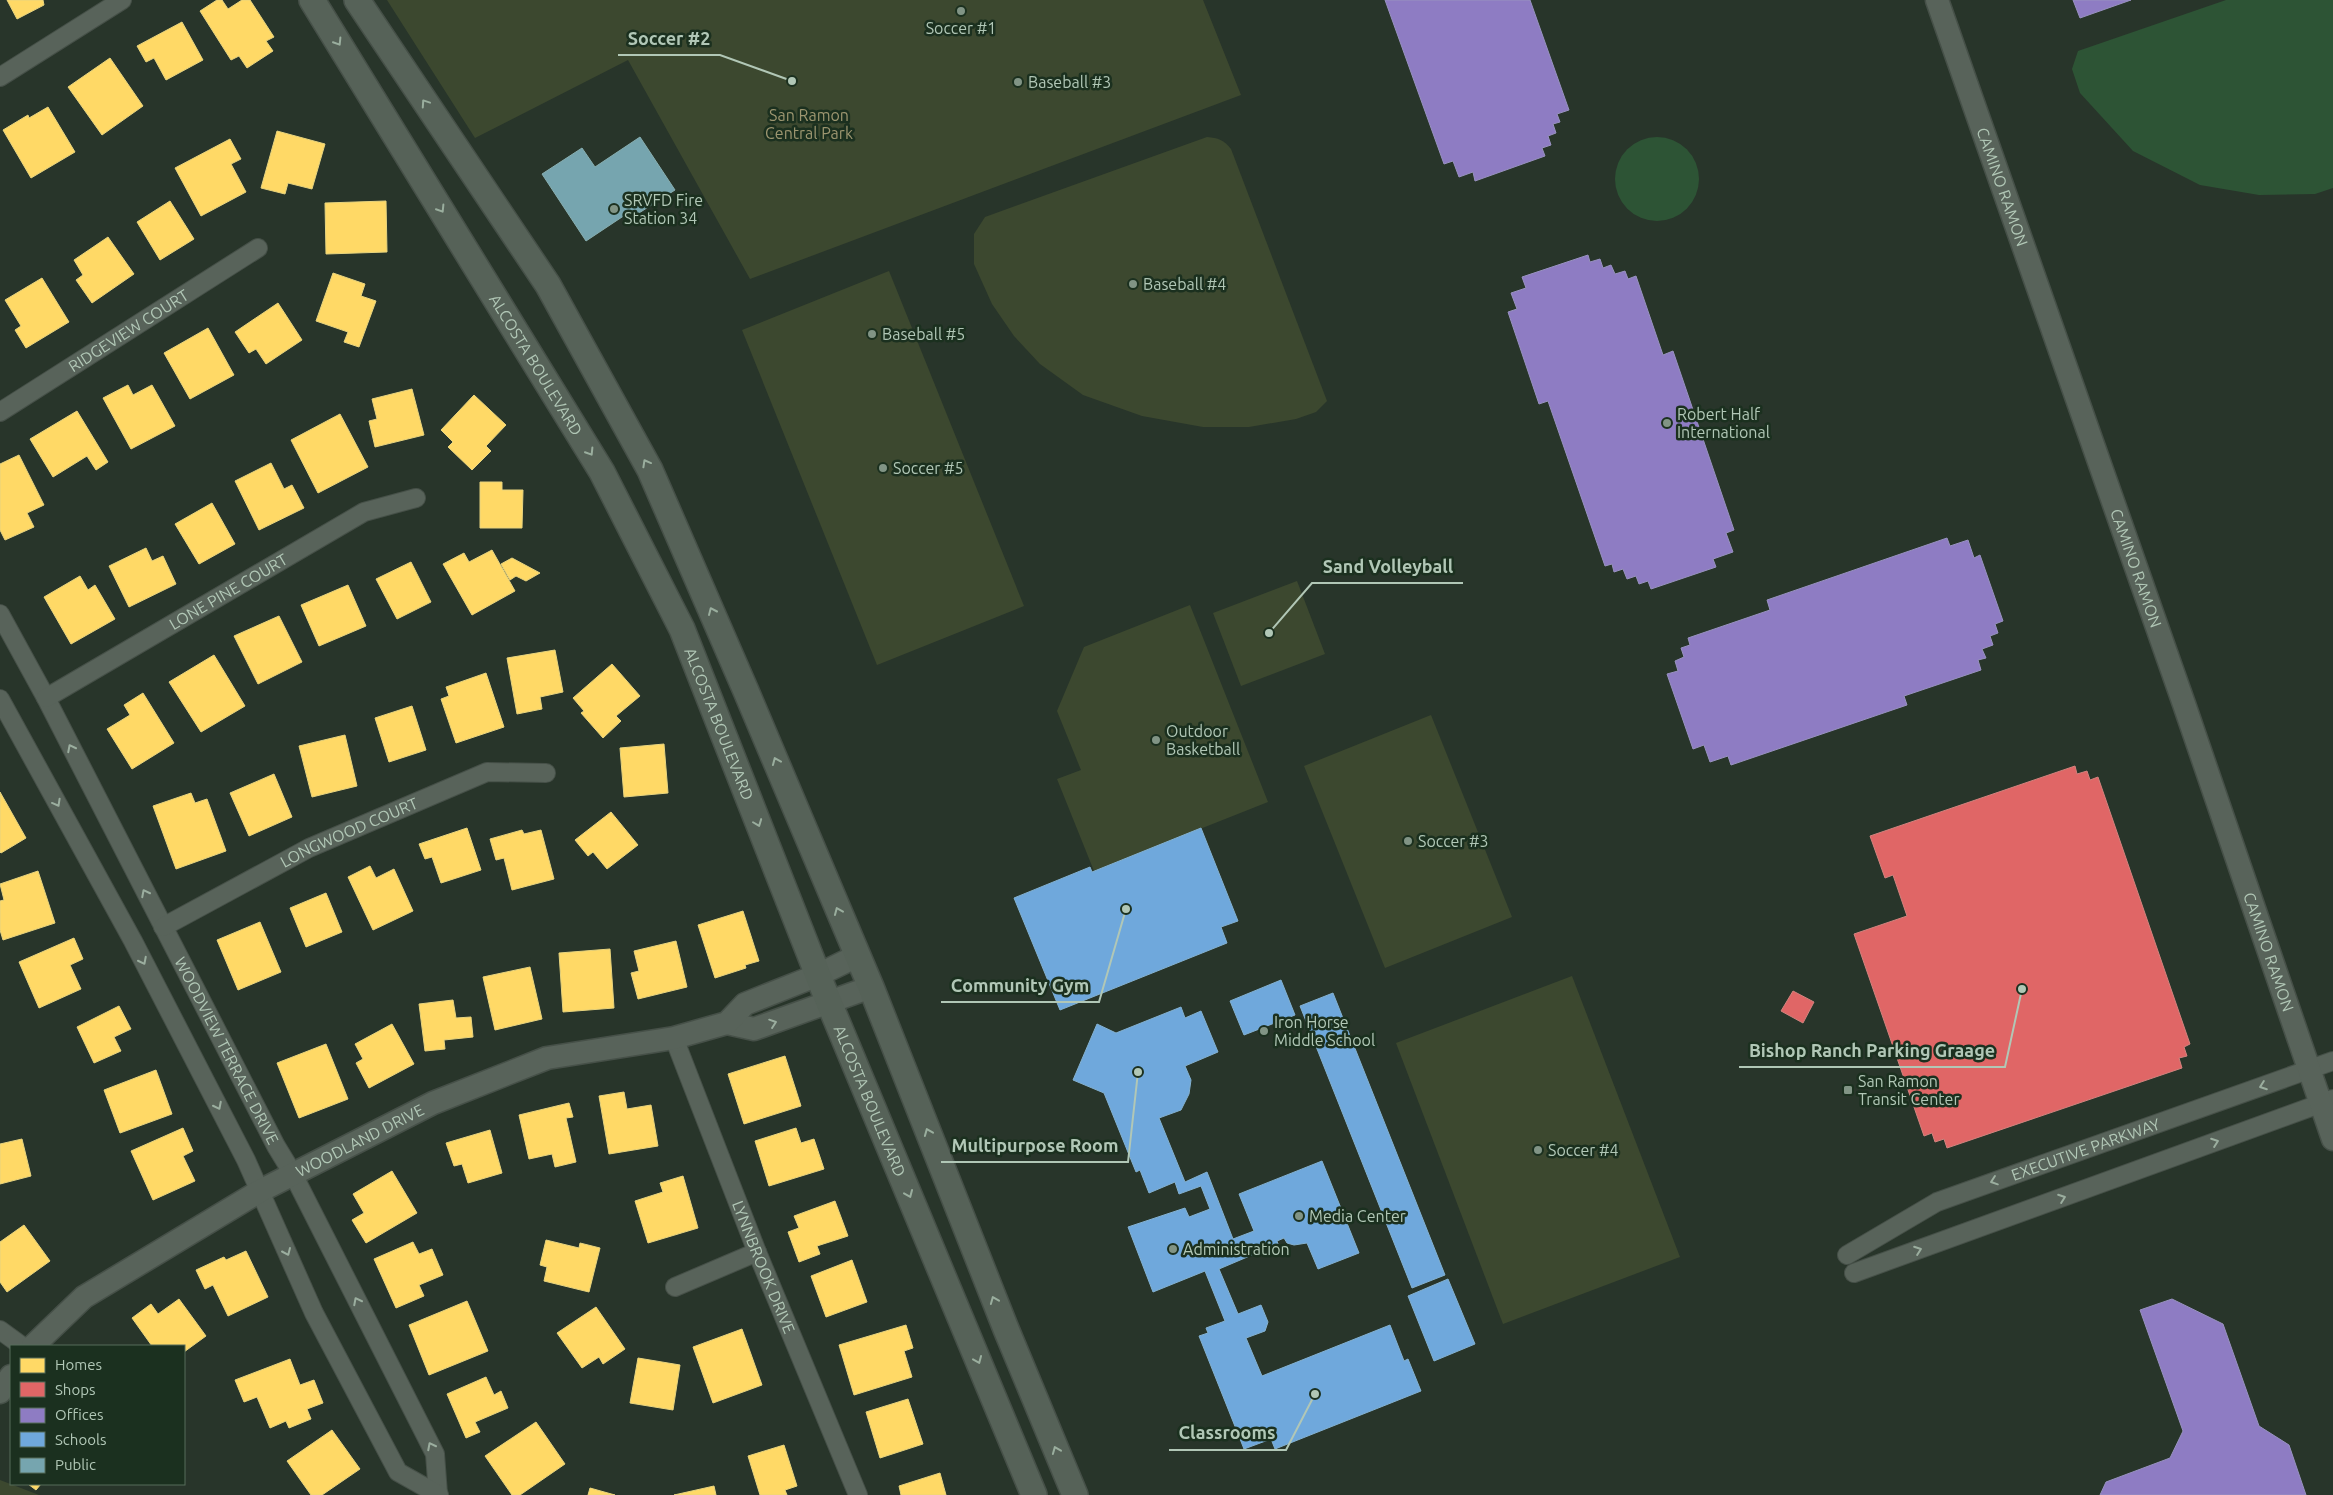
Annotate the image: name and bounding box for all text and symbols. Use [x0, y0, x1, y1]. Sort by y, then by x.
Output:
marker: Soccer #1 [955, 5, 967, 17]
place label: Soccer #1 [926, 19, 996, 37]
callout: Soccer #2 [618, 22, 720, 55]
text: Soccer #2 [628, 28, 710, 48]
one-way arrow [331, 36, 341, 45]
place label: Baseball #3 [1028, 73, 1111, 91]
marker: Baseball #3 [1012, 76, 1024, 88]
one-way arrow [422, 99, 432, 108]
park label: San Ramon Central Park [765, 106, 853, 142]
street label: CAMINO RAMON [1973, 125, 2032, 249]
place label: SRVFD Fire Station 34 [624, 191, 703, 227]
marker: SRVFD Fire Station 34 [608, 203, 620, 215]
one-way arrow [434, 204, 444, 213]
place label: Baseball #4 [1143, 275, 1226, 293]
marker: Baseball #4 [1127, 278, 1139, 290]
street label: RIDGEVIEW COURT [65, 286, 192, 375]
street label: ALCOSTA BOULEVARD [486, 291, 586, 439]
place label: Baseball #5 [882, 325, 965, 343]
marker: Baseball #5 [866, 328, 878, 340]
place label: Robert Half International [1677, 405, 1770, 441]
marker: Robert Half International [1661, 417, 1673, 429]
one-way arrow [584, 447, 593, 456]
one-way arrow [642, 459, 652, 468]
place label: Soccer #5 [893, 459, 964, 477]
marker: Soccer #5 [877, 462, 889, 474]
street label: CAMINO RAMON [2107, 506, 2165, 630]
street label: LONE PINE COURT [166, 550, 291, 633]
callout: Sand Volleyball [1312, 550, 1463, 583]
text: Sand Volleyball [1323, 556, 1454, 576]
one-way arrow [707, 607, 718, 616]
street label: ALCOSTA BOULEVARD [681, 645, 757, 803]
place label: Outdoor Basketball [1166, 722, 1240, 758]
marker: Outdoor Basketball [1150, 734, 1162, 746]
one-way arrow [67, 744, 77, 753]
one-way arrow [771, 757, 782, 766]
street label: LONGWOOD COURT [277, 794, 420, 871]
one-way arrow [51, 798, 61, 807]
one-way arrow [752, 818, 762, 826]
place label: Soccer #3 [1418, 832, 1489, 850]
marker: Soccer #3 [1402, 835, 1414, 847]
one-way arrow [141, 889, 151, 898]
street label: CAMINO RAMON [2240, 890, 2298, 1014]
one-way arrow [834, 907, 844, 915]
street label: WOODVIEW TERRACE DRIVE [171, 954, 282, 1147]
one-way arrow [137, 956, 147, 965]
callout: Community Gym [941, 969, 1099, 1002]
text: Community Gym [951, 975, 1089, 995]
place label: Iron Horse Middle School [1274, 1013, 1375, 1049]
one-way arrow [769, 1018, 777, 1028]
street label: ALCOSTA BOULEVARD [830, 1022, 909, 1179]
marker: Iron Horse Middle School [1258, 1025, 1270, 1037]
callout: Bishop Ranch Parking Graage [1739, 1034, 2005, 1067]
text: Bishop Ranch Parking Graage [1749, 1040, 1995, 1060]
place label: San Ramon Transit Center [1858, 1072, 1959, 1108]
one-way arrow [2259, 1080, 2267, 1090]
marker: San Ramon Transit Center [1842, 1084, 1854, 1096]
one-way arrow [212, 1100, 222, 1109]
street label: WOODLAND DRIVE [293, 1100, 427, 1180]
street label: EXECUTIVE PARKWAY [2009, 1114, 2163, 1184]
one-way arrow [924, 1128, 934, 1137]
callout: Multipurpose Room [941, 1129, 1128, 1162]
text: Multipurpose Room [952, 1135, 1118, 1155]
one-way arrow [2210, 1138, 2218, 1148]
place label: Soccer #4 [1548, 1141, 1619, 1159]
marker: Soccer #4 [1532, 1144, 1544, 1156]
one-way arrow [1990, 1176, 1999, 1186]
one-way arrow [902, 1189, 913, 1198]
one-way arrow [2057, 1194, 2066, 1204]
street label: LYNNBROOK DRIVE [729, 1198, 799, 1336]
place label: Media Center [1309, 1207, 1406, 1225]
marker: Media Center [1293, 1210, 1305, 1222]
place label: Administration [1183, 1240, 1290, 1258]
marker: Administration [1167, 1243, 1179, 1255]
one-way arrow [1913, 1246, 1922, 1256]
one-way arrow [281, 1247, 292, 1256]
one-way arrow [990, 1296, 1000, 1304]
one-way arrow [353, 1297, 363, 1306]
legend [10, 1345, 185, 1485]
one-way arrow [971, 1355, 982, 1364]
text: Homes [55, 1356, 102, 1373]
text: Shops [55, 1381, 96, 1398]
text: Offices [55, 1406, 103, 1423]
callout: Classrooms [1169, 1417, 1286, 1450]
text: Classrooms [1179, 1422, 1275, 1442]
text: Schools [55, 1431, 106, 1448]
one-way arrow [427, 1442, 437, 1451]
one-way arrow [1051, 1446, 1062, 1455]
text: Public [55, 1456, 96, 1473]

